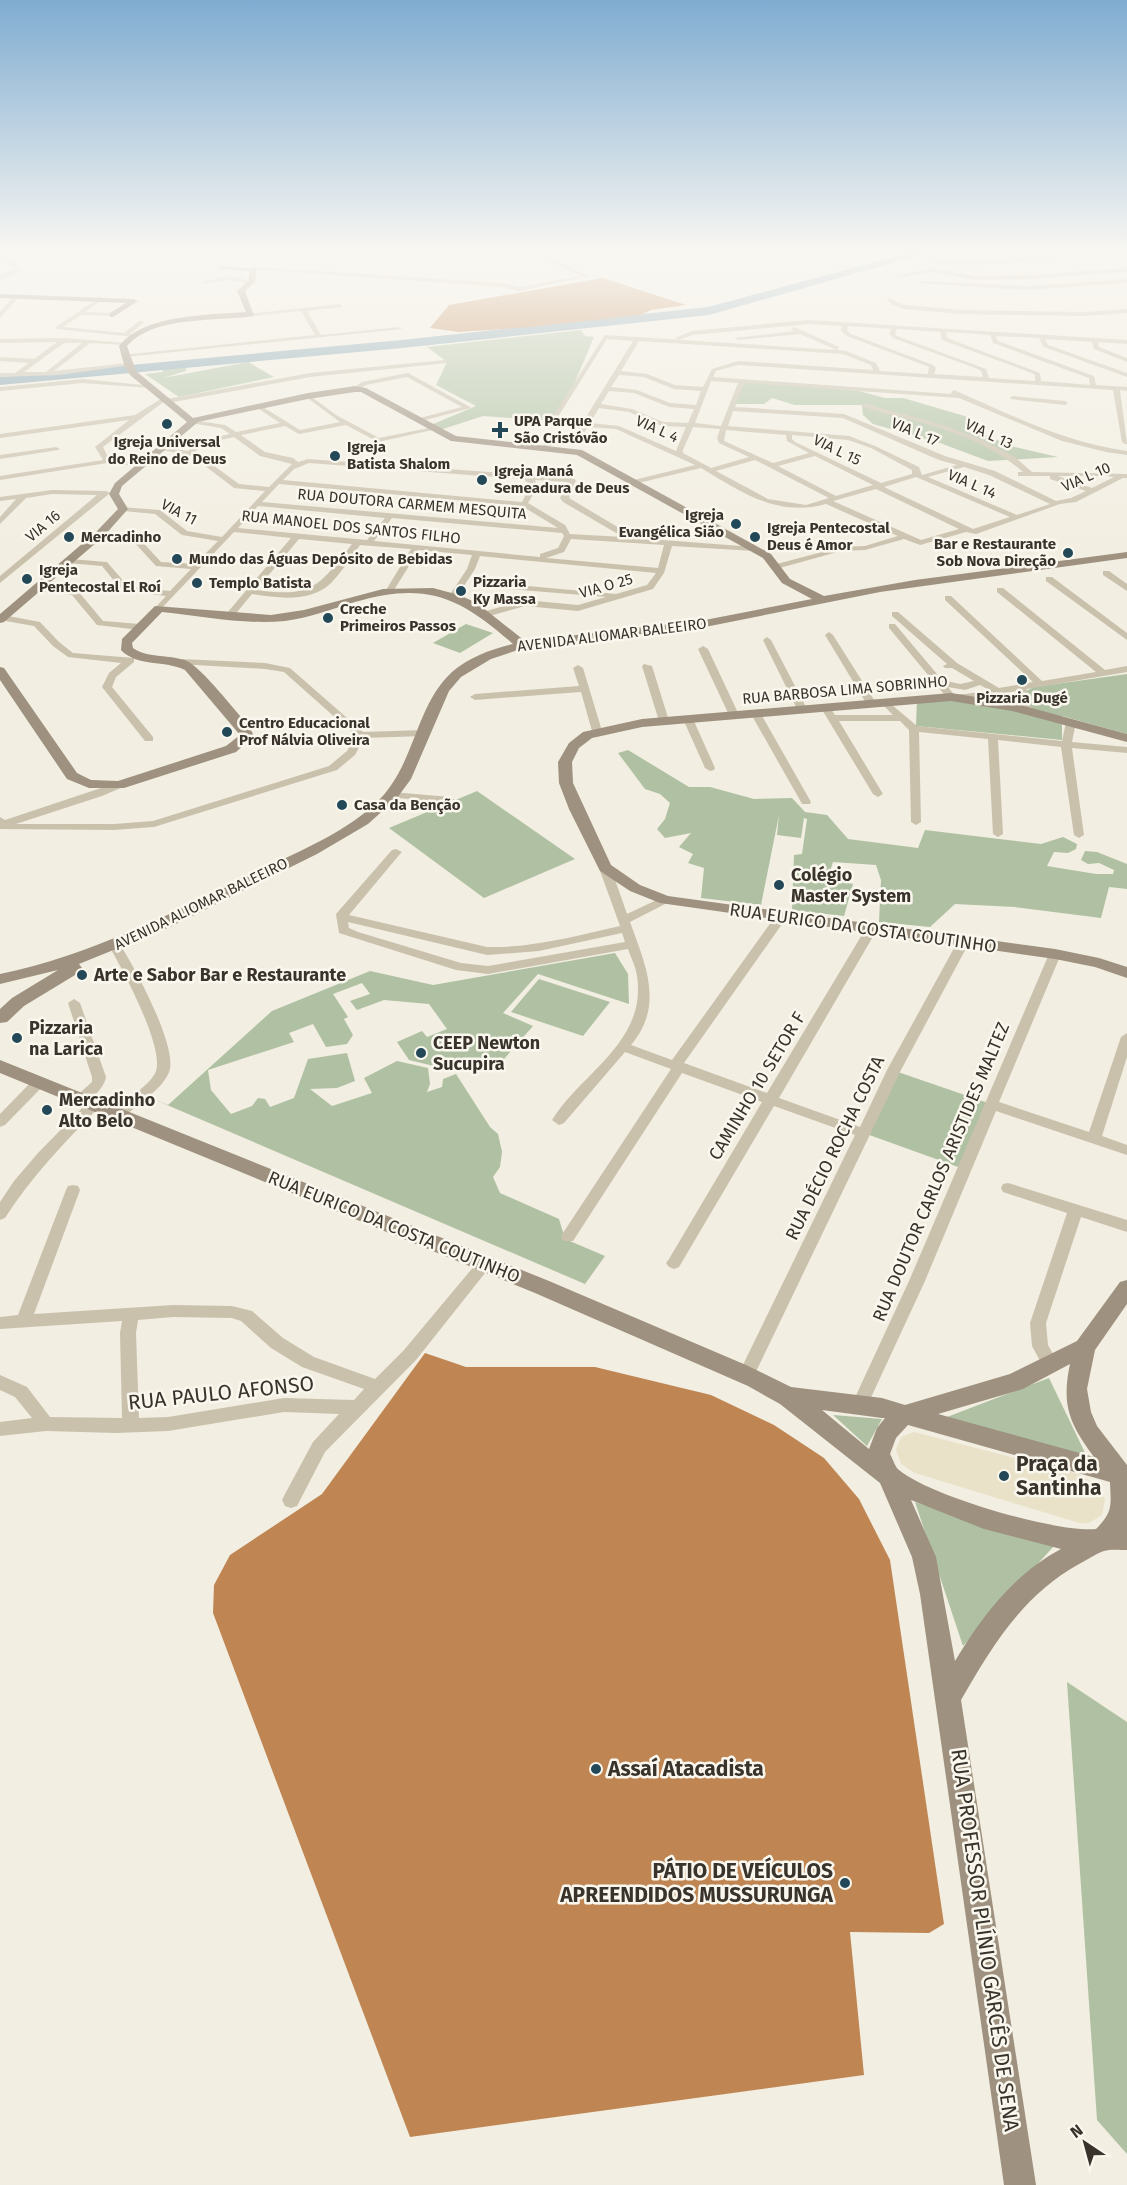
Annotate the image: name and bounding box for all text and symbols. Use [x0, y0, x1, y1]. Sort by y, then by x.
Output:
place label: UPA Parque São Cristóvão [514, 412, 608, 447]
street label: VIA L 4 [633, 412, 681, 446]
street label: VIA L 17 [888, 414, 942, 450]
street label: VIA L 13 [962, 415, 1016, 453]
marker: Igreja Universal do Reino de Deus [160, 417, 174, 431]
marker: UPA Parque São Cristóvão [491, 421, 509, 439]
street label: VIA L 15 [810, 431, 864, 469]
place label: Igreja Universal do Reino de Deus [108, 433, 226, 468]
place label: Igreja Batista Shalom [347, 438, 450, 473]
marker: Igreja Batista Shalom [328, 449, 342, 463]
street label: VIA L 10 [1059, 458, 1113, 496]
place label: Igreja Maná Semeadura de Deus [494, 462, 629, 497]
street label: VIA L 14 [945, 466, 999, 502]
marker: Igreja Maná Semeadura de Deus [475, 473, 489, 487]
street label: RUA DOUTORA CARMEM MESQUITA [297, 485, 528, 523]
street label: VIA 11 [158, 495, 200, 529]
street label: VIA 16 [22, 506, 64, 546]
place label: Igreja Evangélica Sião [619, 506, 724, 541]
street label: RUA MANOEL DOS SANTOS FILHO [240, 507, 462, 547]
marker: Igreja Evangélica Sião [729, 517, 743, 531]
place label: Igreja Pentecostal Deus é Amor [767, 519, 890, 554]
place label: Mercadinho [81, 528, 161, 546]
marker: Mercadinho [62, 530, 76, 544]
marker: Igreja Pentecostal Deus é Amor [748, 530, 762, 544]
place label: Bar e Restaurante Sob Nova Direção [934, 535, 1056, 571]
marker: Bar e Restaurante Sob Nova Direção [1061, 546, 1075, 560]
place label: Mundo das Águas Depósito de Bebidas [189, 550, 453, 568]
marker: Mundo das Águas Depósito de Bebidas [170, 552, 184, 566]
place label: Igreja Pentecostal El Roí [39, 561, 161, 596]
street label: VIA O 25 [577, 570, 635, 602]
marker: Igreja Pentecostal El Roí [20, 572, 34, 586]
place label: Pizzaria Ky Massa [473, 573, 536, 608]
place label: Templo Batista [209, 574, 311, 592]
marker: Templo Batista [190, 576, 204, 590]
marker: Pizzaria Ky Massa [454, 584, 468, 598]
place label: Creche Primeiros Passos [340, 600, 456, 635]
marker: Creche Primeiros Passos [321, 611, 335, 625]
street label: AVENIDA ALIOMAR BALEEIRO [516, 614, 708, 656]
street label: RUA BARBOSA LIMA SOBRINHO [741, 672, 949, 708]
marker: Pizzaria Dugé [1015, 673, 1029, 687]
place label: Pizzaria Dugé [976, 689, 1068, 707]
place label: Centro Educacional Prof Nálvia Oliveira [239, 714, 370, 749]
marker: Centro Educacional Prof Nálvia Oliveira [220, 725, 234, 739]
place label: Casa da Benção [354, 796, 461, 815]
marker: Casa da Benção [335, 798, 349, 812]
street label: AVENIDA ALIOMAR BALEEIRO [111, 854, 291, 954]
place label: Colégio Master System [791, 864, 911, 907]
marker: Colégio Master System [772, 878, 786, 892]
street label: RUA EURICO DA COSTA COUTINHO [728, 898, 998, 958]
place label: Arte e Sabor Bar e Restaurante [93, 964, 346, 986]
marker: Arte e Sabor Bar e Restaurante [75, 968, 89, 982]
street label: CAMINHO 10 SETOR F [704, 1008, 810, 1164]
place label: Pizzaria na Larica [29, 1017, 103, 1060]
street label: RUA DOUTOR CARLOS ARISTIDES MALTEZ [868, 1019, 1014, 1325]
marker: Pizzaria na Larica [10, 1031, 24, 1045]
place label: CEEP Newton Sucupira [433, 1032, 540, 1075]
marker: CEEP Newton Sucupira [414, 1046, 428, 1060]
street label: RUA DÉCIO ROCHA COSTA [780, 1051, 889, 1244]
place label: Mercadinho Alto Belo [58, 1089, 155, 1132]
marker: Mercadinho Alto Belo [40, 1103, 54, 1117]
street label: RUA EURICO DA COSTA COUTINHO [265, 1166, 523, 1288]
street label: RUA PAULO AFONSO [127, 1370, 315, 1416]
place label: Praça da Santinha [1016, 1451, 1101, 1501]
marker: Praça da Santinha [997, 1469, 1011, 1483]
street label: RUA PROFESSOR PLÍNIO GARCÊS DE SENA [945, 1747, 1025, 2133]
place label: Assaí Atacadista [607, 1756, 764, 1782]
marker: Assaí Atacadista [589, 1762, 603, 1776]
place label: PÁTIO DE VEÍCULOS APREENDIDOS MUSSURUNGA [559, 1857, 834, 1908]
marker: PÁTIO DE VEÍCULOS APREENDIDOS MUSSURUNGA [838, 1876, 852, 1890]
north arrow [1055, 2113, 1115, 2173]
text: N [1067, 2120, 1086, 2142]

